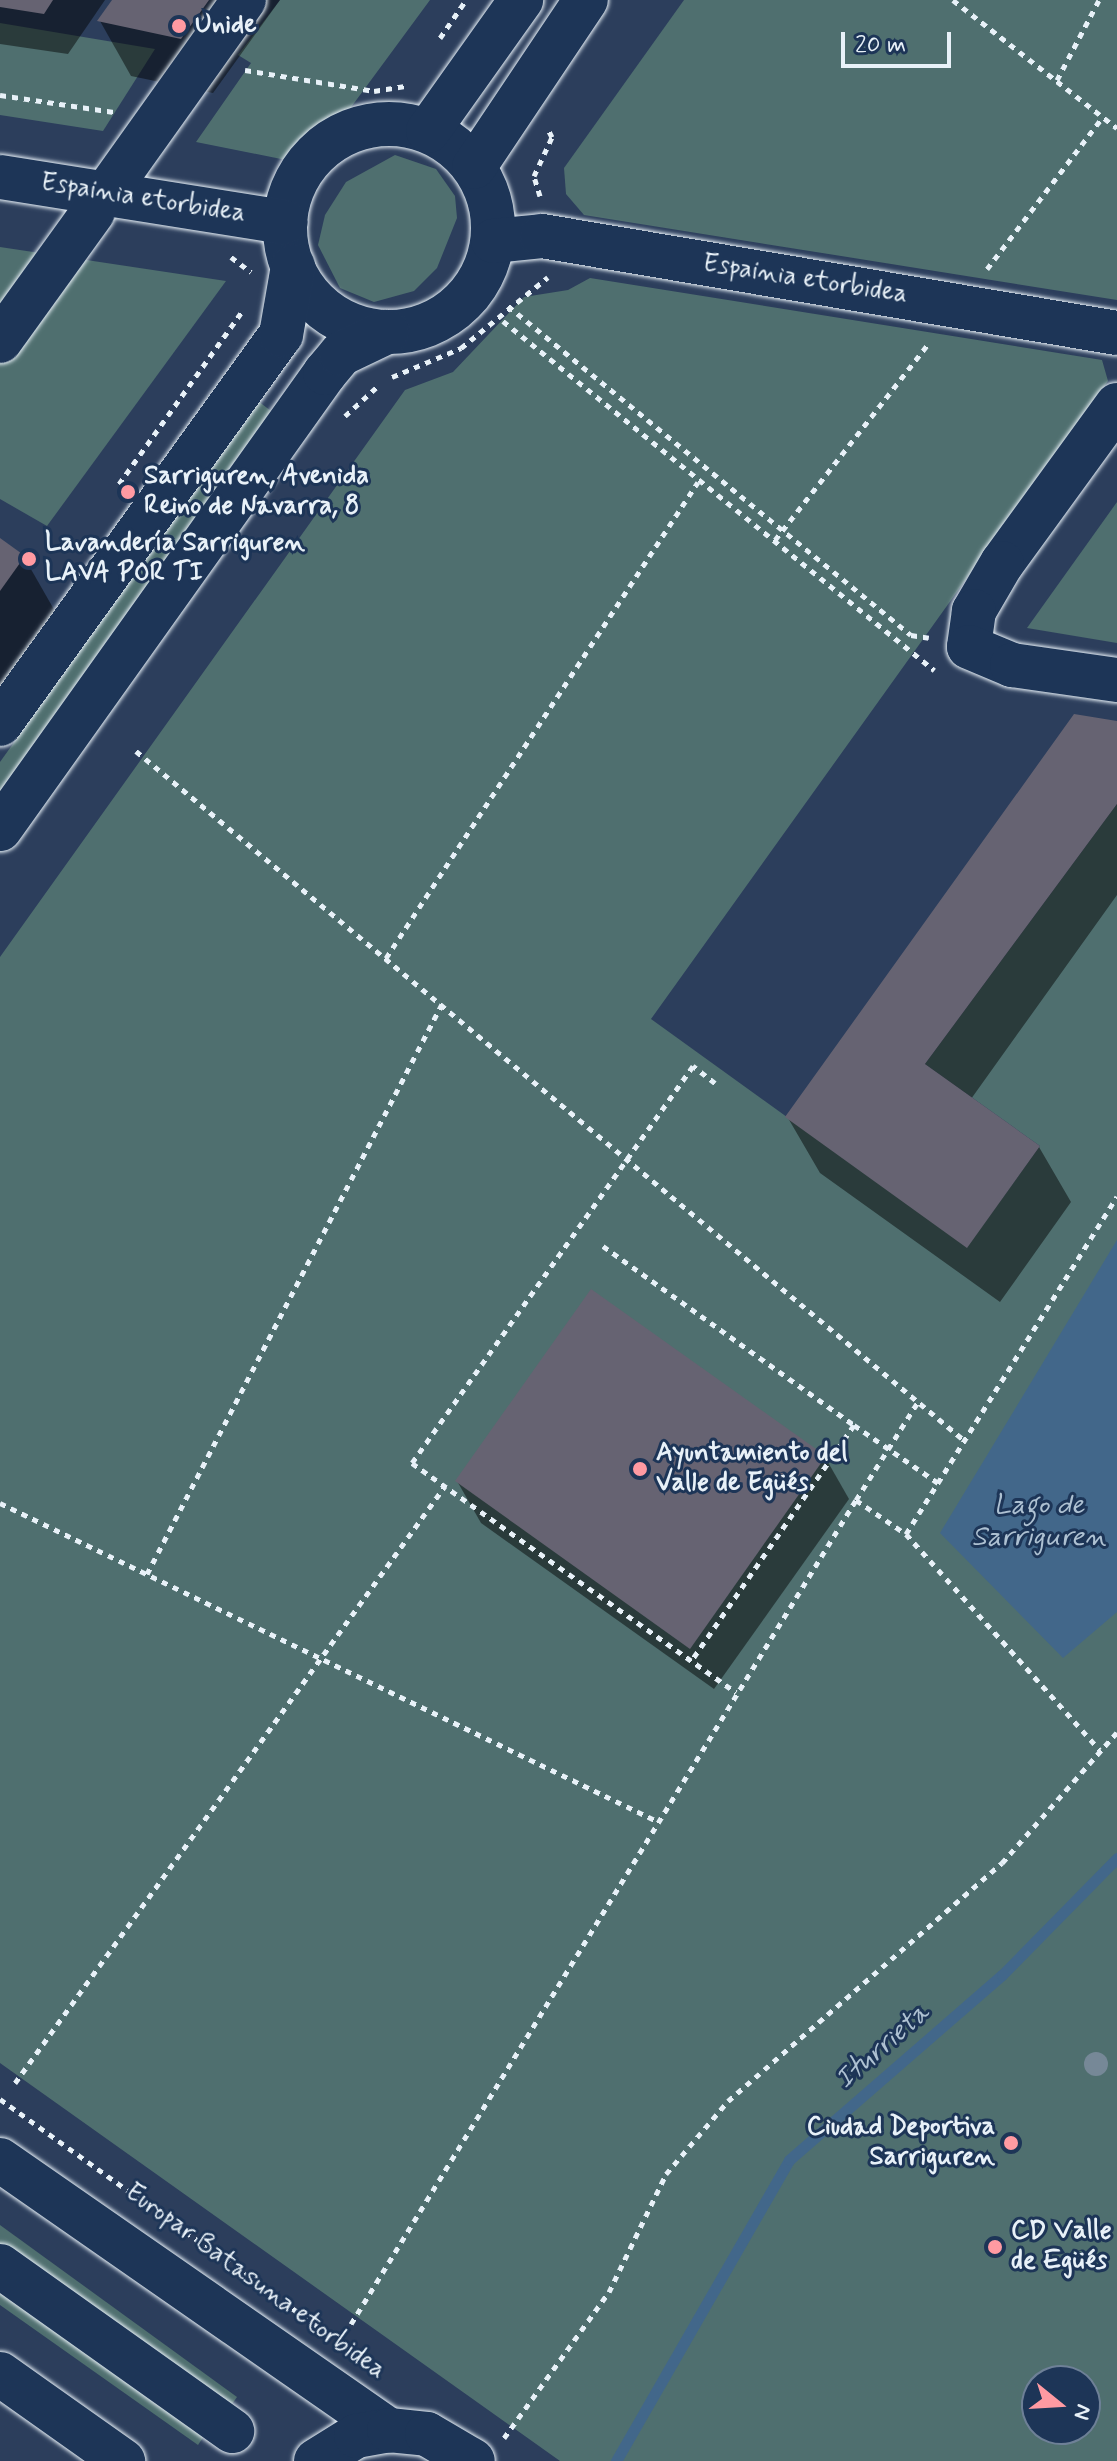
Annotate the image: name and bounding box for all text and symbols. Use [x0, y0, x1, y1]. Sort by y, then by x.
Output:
place label: Unide [195, 10, 256, 42]
scale bar [845, 16, 955, 66]
marker: Unide [170, 17, 188, 35]
text: 20 m [855, 30, 906, 61]
street label: Espainia etorbidea [39, 167, 247, 231]
street label: Espainia etorbidea [701, 248, 909, 312]
place label: Sarriguren, Avenida Reino de Navarra, 8 [144, 461, 369, 522]
marker: Sarriguren, Avenida Reino de Navarra, 8 [119, 483, 137, 501]
place label: Lavandería Sarriguren LAVA POR TI [45, 528, 308, 590]
marker: Lavandería Sarriguren LAVA POR TI [20, 550, 38, 568]
place label: Ayuntamiento del Valle de Egüés [656, 1438, 848, 1500]
marker: Ayuntamiento del Valle de Egüés [631, 1460, 649, 1478]
water label: Lago de Sarriguren [971, 1489, 1107, 1555]
water label: Iturrieta [829, 1997, 937, 2097]
place label: Ciudad Deportiva Sarriguren [807, 2112, 995, 2174]
marker: Ciudad Deportiva Sarriguren [1002, 2134, 1020, 2152]
street label: Europar Batasuna etorbidea [124, 2181, 386, 2383]
place label: CD Valle de Egüés [1011, 2216, 1106, 2278]
marker: CD Valle de Egüés [986, 2238, 1004, 2256]
north arrow [1021, 2365, 1101, 2445]
text: N [1066, 2401, 1098, 2423]

